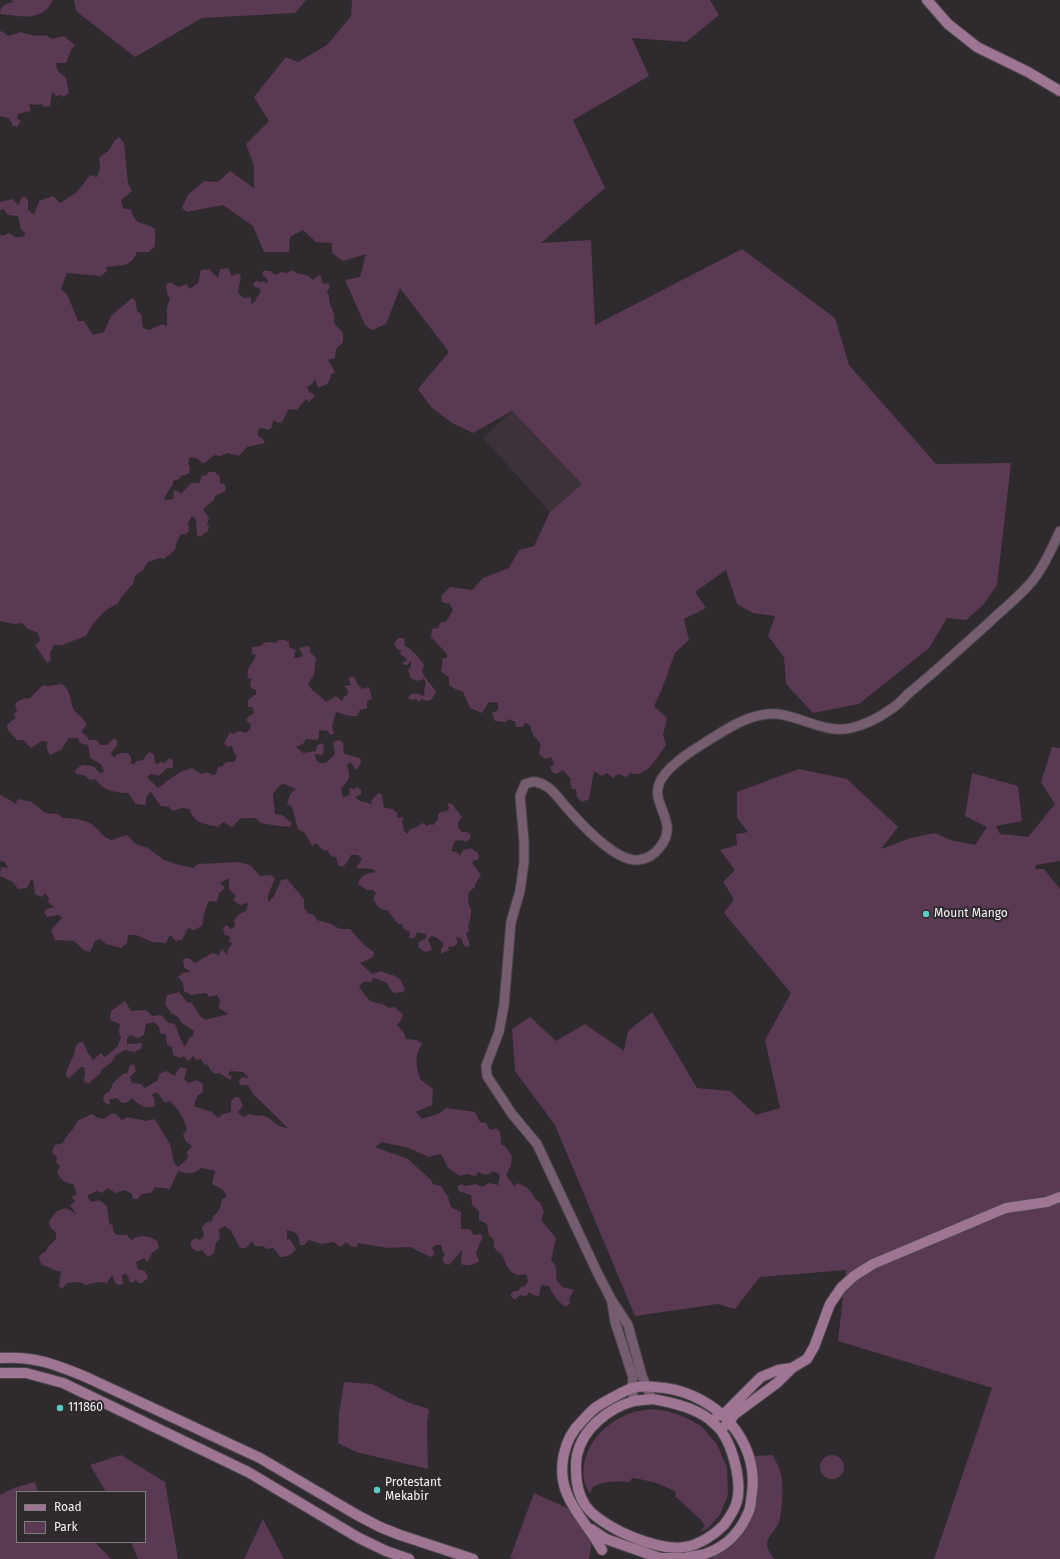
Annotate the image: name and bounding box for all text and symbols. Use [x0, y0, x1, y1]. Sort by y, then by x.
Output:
place label: Mount Mango [934, 907, 1008, 921]
marker: Mount Mango [921, 909, 931, 919]
place label: 111860 [68, 1401, 103, 1415]
marker: 111860 [55, 1403, 65, 1413]
place label: Protestant Mekabir [385, 1476, 441, 1504]
marker: Protestant Mekabir [372, 1485, 382, 1495]
legend [16, 1491, 146, 1543]
text: Road [54, 1500, 82, 1514]
text: Park [54, 1520, 78, 1534]

